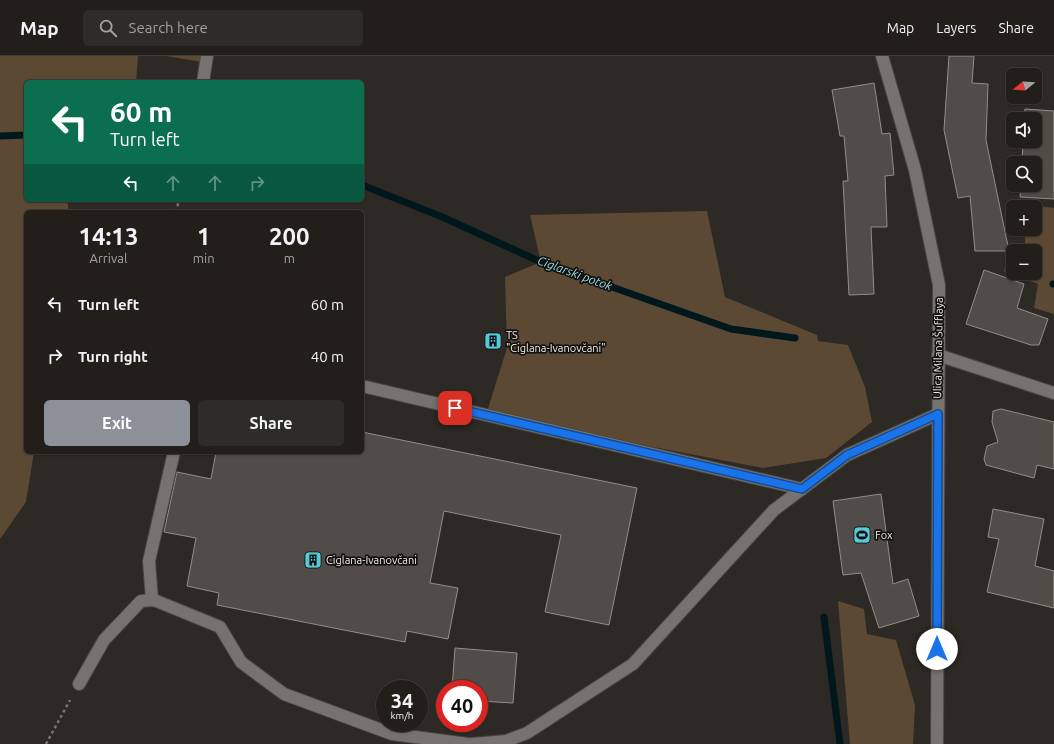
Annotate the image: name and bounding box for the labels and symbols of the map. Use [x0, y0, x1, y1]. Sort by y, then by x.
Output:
north arrow [1006, 68, 1042, 104]
water label: Ciglarski potok [536, 253, 615, 293]
street label: Ulica Milana Šufflaya [930, 297, 945, 399]
place label: TS "Ciglana-Ivanovčani" [506, 329, 606, 354]
building icon: TS "Ciglana-Ivanovčani" [483, 331, 503, 351]
pin [438, 391, 472, 425]
sports icon: Fox [852, 525, 872, 545]
place label: Fox [875, 529, 893, 541]
building icon: Ciglana-Ivanovčani [303, 550, 323, 570]
place label: Ciglana-Ivanovčani [326, 554, 417, 566]
position arrow [916, 628, 958, 670]
speed limit sign: 40 [436, 680, 488, 732]

